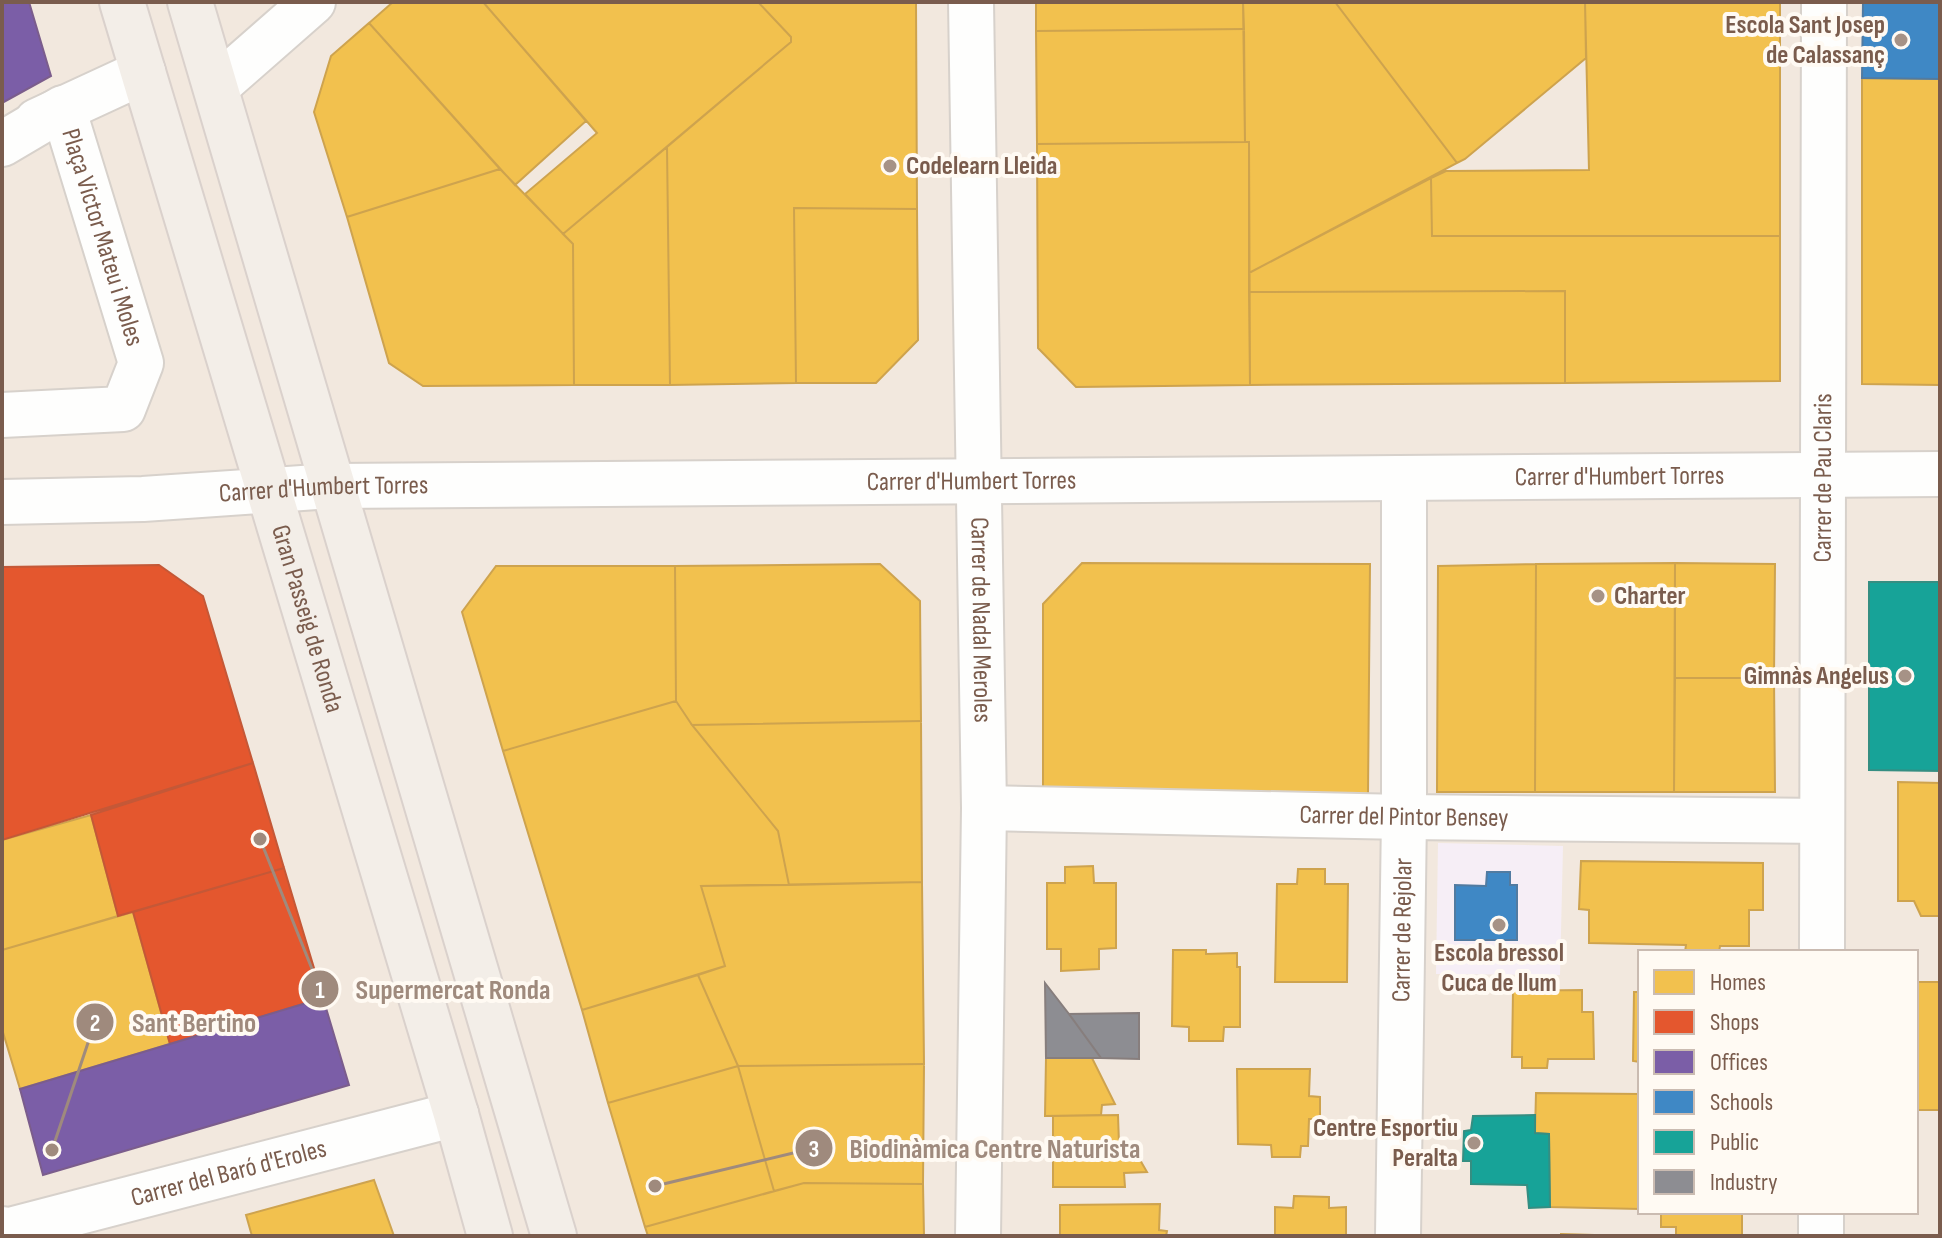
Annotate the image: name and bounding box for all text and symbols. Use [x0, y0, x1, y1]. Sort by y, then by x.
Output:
place label: Escola Sant Josep de Calassanç [1725, 10, 1885, 71]
marker: Escola Sant Josep de Calassanç [1892, 31, 1910, 49]
street label: Plaça Victor Mateu i Moles [55, 125, 150, 350]
place label: Codelearn Lleida [906, 151, 1057, 182]
marker: Codelearn Lleida [881, 157, 899, 175]
street label: Carrer de Pau Claris [1807, 393, 1839, 563]
street label: Carrer d'Humbert Torres [1515, 460, 1724, 493]
street label: Carrer d'Humbert Torres [867, 465, 1076, 498]
street label: Carrer d'Humbert Torres [218, 470, 428, 509]
street label: Carrer de Nadal Meroles [964, 517, 998, 723]
street label: Gran Passeig de Ronda [264, 521, 350, 716]
place label: Charter [1614, 581, 1686, 612]
marker: Charter [1589, 587, 1607, 605]
place label: Gimnàs Angelus [1744, 661, 1889, 692]
marker: Gimnàs Angelus [1896, 667, 1914, 685]
street label: Carrer del Pintor Bensey [1299, 799, 1509, 833]
street label: Carrer de Rejolar [1386, 857, 1419, 1002]
marker: Escola bressol Cuca de llum [1490, 916, 1508, 934]
place label: Escola bressol Cuca de llum [1434, 938, 1564, 999]
legend [1638, 950, 1918, 1214]
callout: Supermercat Ronda [300, 963, 567, 1015]
text: Homes [1710, 968, 1766, 997]
text: Supermercat Ronda [356, 974, 550, 1007]
text: 1 [315, 976, 325, 1005]
callout: Sant Bertino [75, 996, 272, 1048]
text: Sant Bertino [132, 1007, 256, 1040]
text: Shops [1710, 1008, 1759, 1037]
text: 2 [90, 1009, 100, 1038]
text: Offices [1710, 1048, 1768, 1077]
text: Schools [1710, 1088, 1773, 1117]
place label: Centre Esportiu Peralta [1313, 1113, 1458, 1174]
callout: Biodinàmica Centre Naturista [794, 1122, 1157, 1174]
text: Public [1710, 1128, 1759, 1157]
street label: Carrer del Baró d'Eroles [128, 1133, 330, 1213]
text: Biodinàmica Centre Naturista [850, 1133, 1140, 1166]
marker: Centre Esportiu Peralta [1465, 1134, 1483, 1152]
text: 3 [809, 1135, 819, 1164]
text: Industry [1710, 1168, 1777, 1197]

